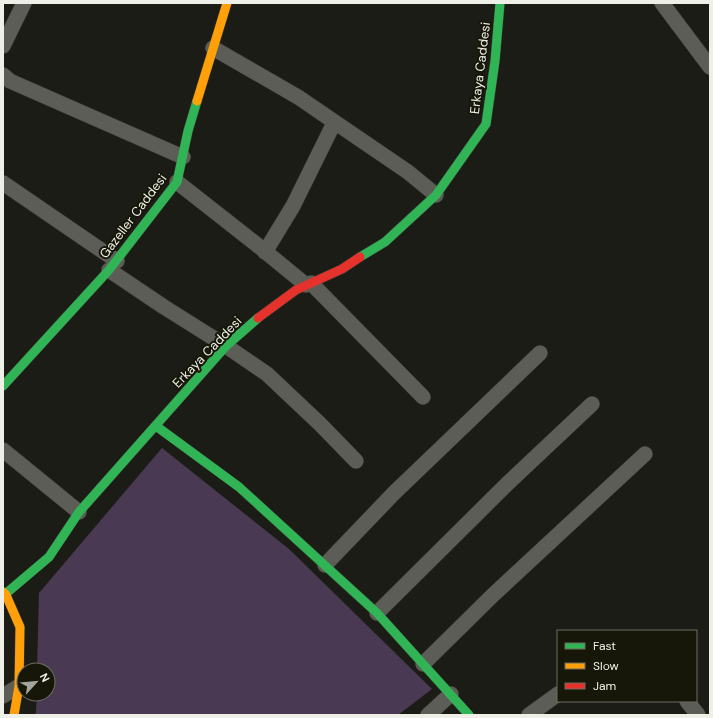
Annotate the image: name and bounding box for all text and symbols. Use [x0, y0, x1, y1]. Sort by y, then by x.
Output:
street label: Erkaya Caddesi [466, 21, 494, 115]
street label: Gazeller Caddesi [96, 170, 170, 262]
street label: Erkaya Caddesi [169, 313, 245, 391]
legend [557, 630, 697, 702]
text: Fast [593, 638, 616, 654]
text: Slow [593, 658, 619, 674]
north arrow [16, 662, 56, 702]
text: N [37, 671, 53, 684]
text: Jam [593, 678, 616, 694]

